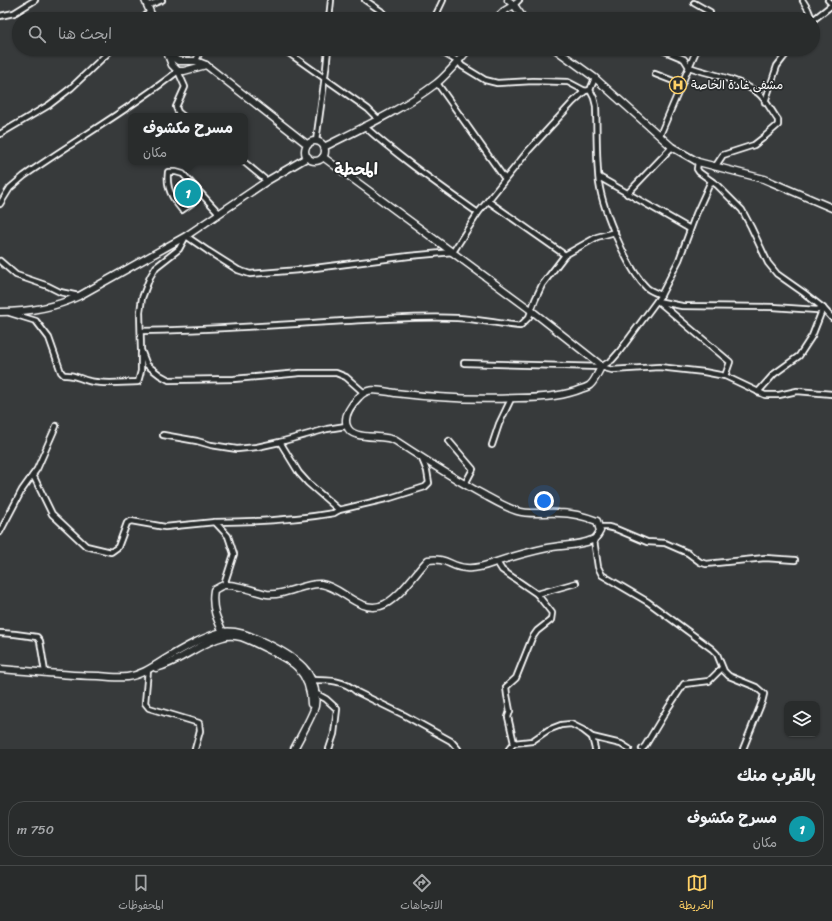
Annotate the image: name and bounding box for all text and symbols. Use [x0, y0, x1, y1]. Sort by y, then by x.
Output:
search box [12, 12, 820, 56]
text: ابحث هنا [58, 21, 112, 47]
icon: search [26, 23, 48, 45]
place label: مشفى غادة الخاصة [691, 74, 783, 96]
hospital icon: مشفى غادة الخاصة [668, 75, 688, 95]
popup [128, 113, 248, 165]
text: مسرح مكشوف [143, 115, 233, 141]
text: مكان [143, 141, 167, 164]
district label: المحطة [334, 155, 378, 184]
pin: 1 [175, 178, 201, 208]
your location [534, 491, 554, 511]
map controls [784, 701, 820, 737]
button: layers [784, 701, 820, 737]
text: بالقرب منك [737, 760, 816, 790]
text: مسرح مكشوف [687, 805, 777, 831]
text: 750 m [17, 818, 54, 841]
text: 1 [799, 818, 805, 841]
text: مكان [753, 831, 777, 854]
tab: المحفوظات [118, 872, 164, 915]
tab: الاتجاهات [400, 872, 443, 915]
tab: الخريطة [679, 872, 714, 915]

